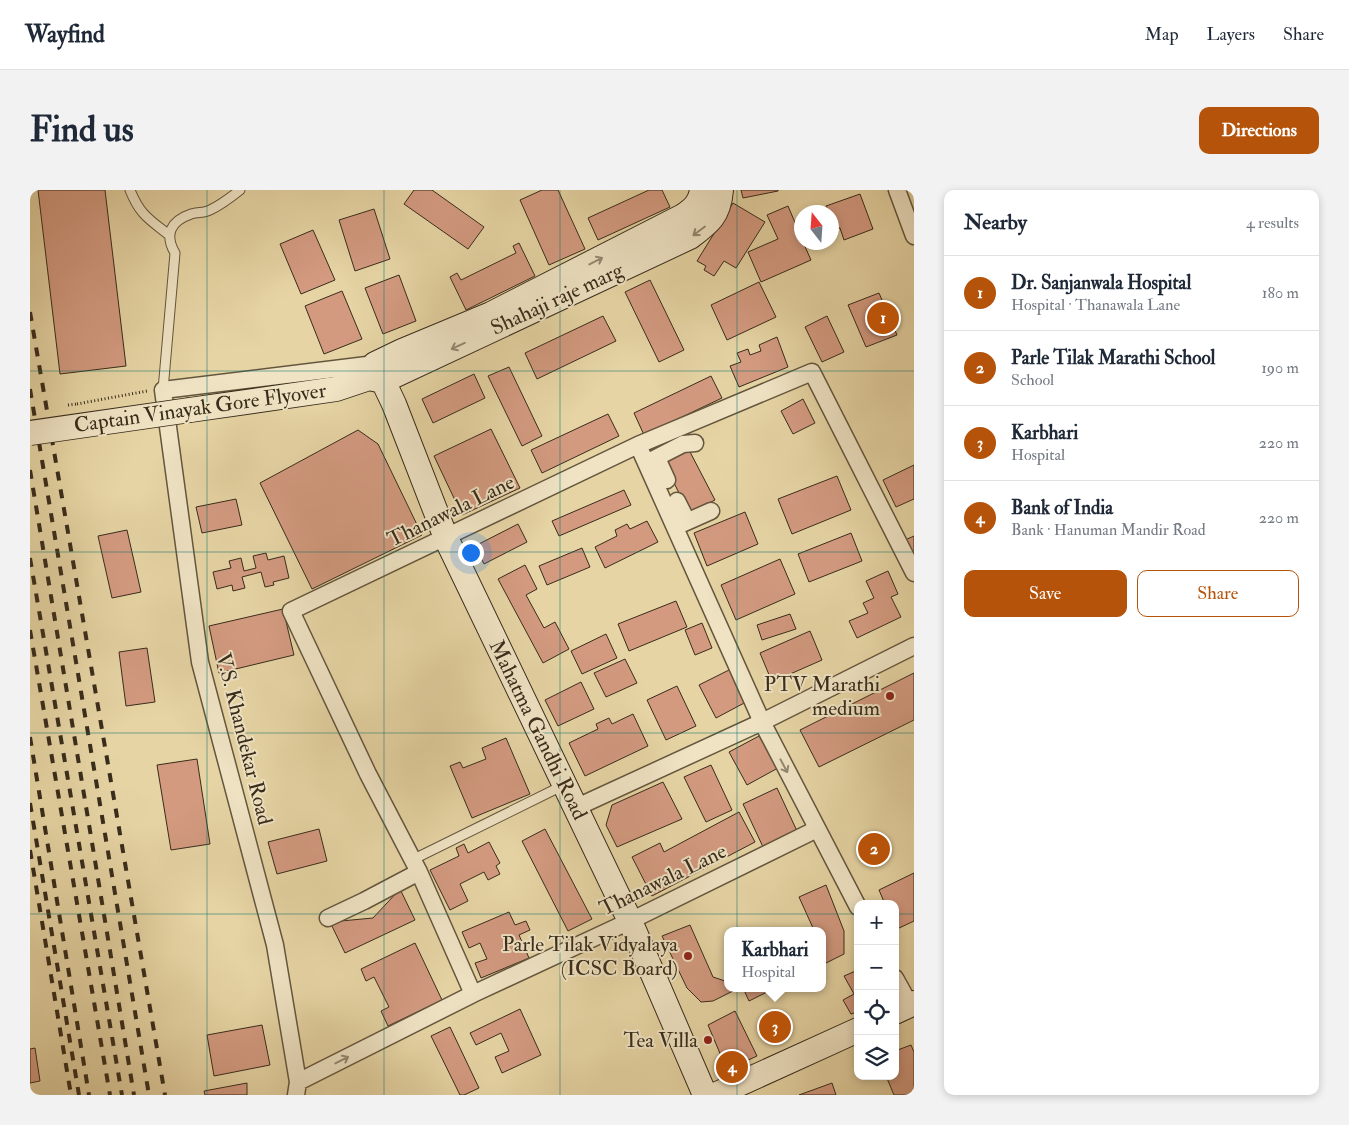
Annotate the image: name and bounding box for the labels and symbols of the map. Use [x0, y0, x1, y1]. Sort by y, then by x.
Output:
north arrow [794, 205, 839, 250]
one-way arrow [692, 226, 706, 236]
street label: Shahaji raje marg [486, 256, 628, 342]
one-way arrow [588, 256, 603, 265]
pin: 1 [867, 299, 899, 337]
one-way arrow [450, 342, 465, 352]
street label: Captain Vinayak Gore Flyover [72, 377, 328, 439]
street label: Thanawala Lane [383, 469, 519, 553]
your location [458, 540, 484, 566]
street label: Mahatma Gandhi Road [483, 636, 594, 825]
street label: V.S. Khandekar Road [210, 650, 279, 828]
place label: PTV Marathi medium [764, 671, 880, 722]
marker: PTV Marathi medium [884, 690, 896, 702]
one-way arrow [779, 758, 789, 773]
pin: 2 [858, 830, 890, 868]
street label: Thanawala Lane [595, 838, 731, 922]
place label: Parle Tilak Vidyalaya (ICSC Board) [502, 931, 678, 982]
marker: Parle Tilak Vidyalaya (ICSC Board) [682, 950, 694, 962]
pin: 3 [759, 1008, 791, 1046]
place label: Tea Villa [623, 1027, 698, 1054]
marker: Tea Villa [702, 1034, 714, 1046]
pin: 4 [716, 1048, 748, 1086]
one-way arrow [334, 1055, 349, 1064]

